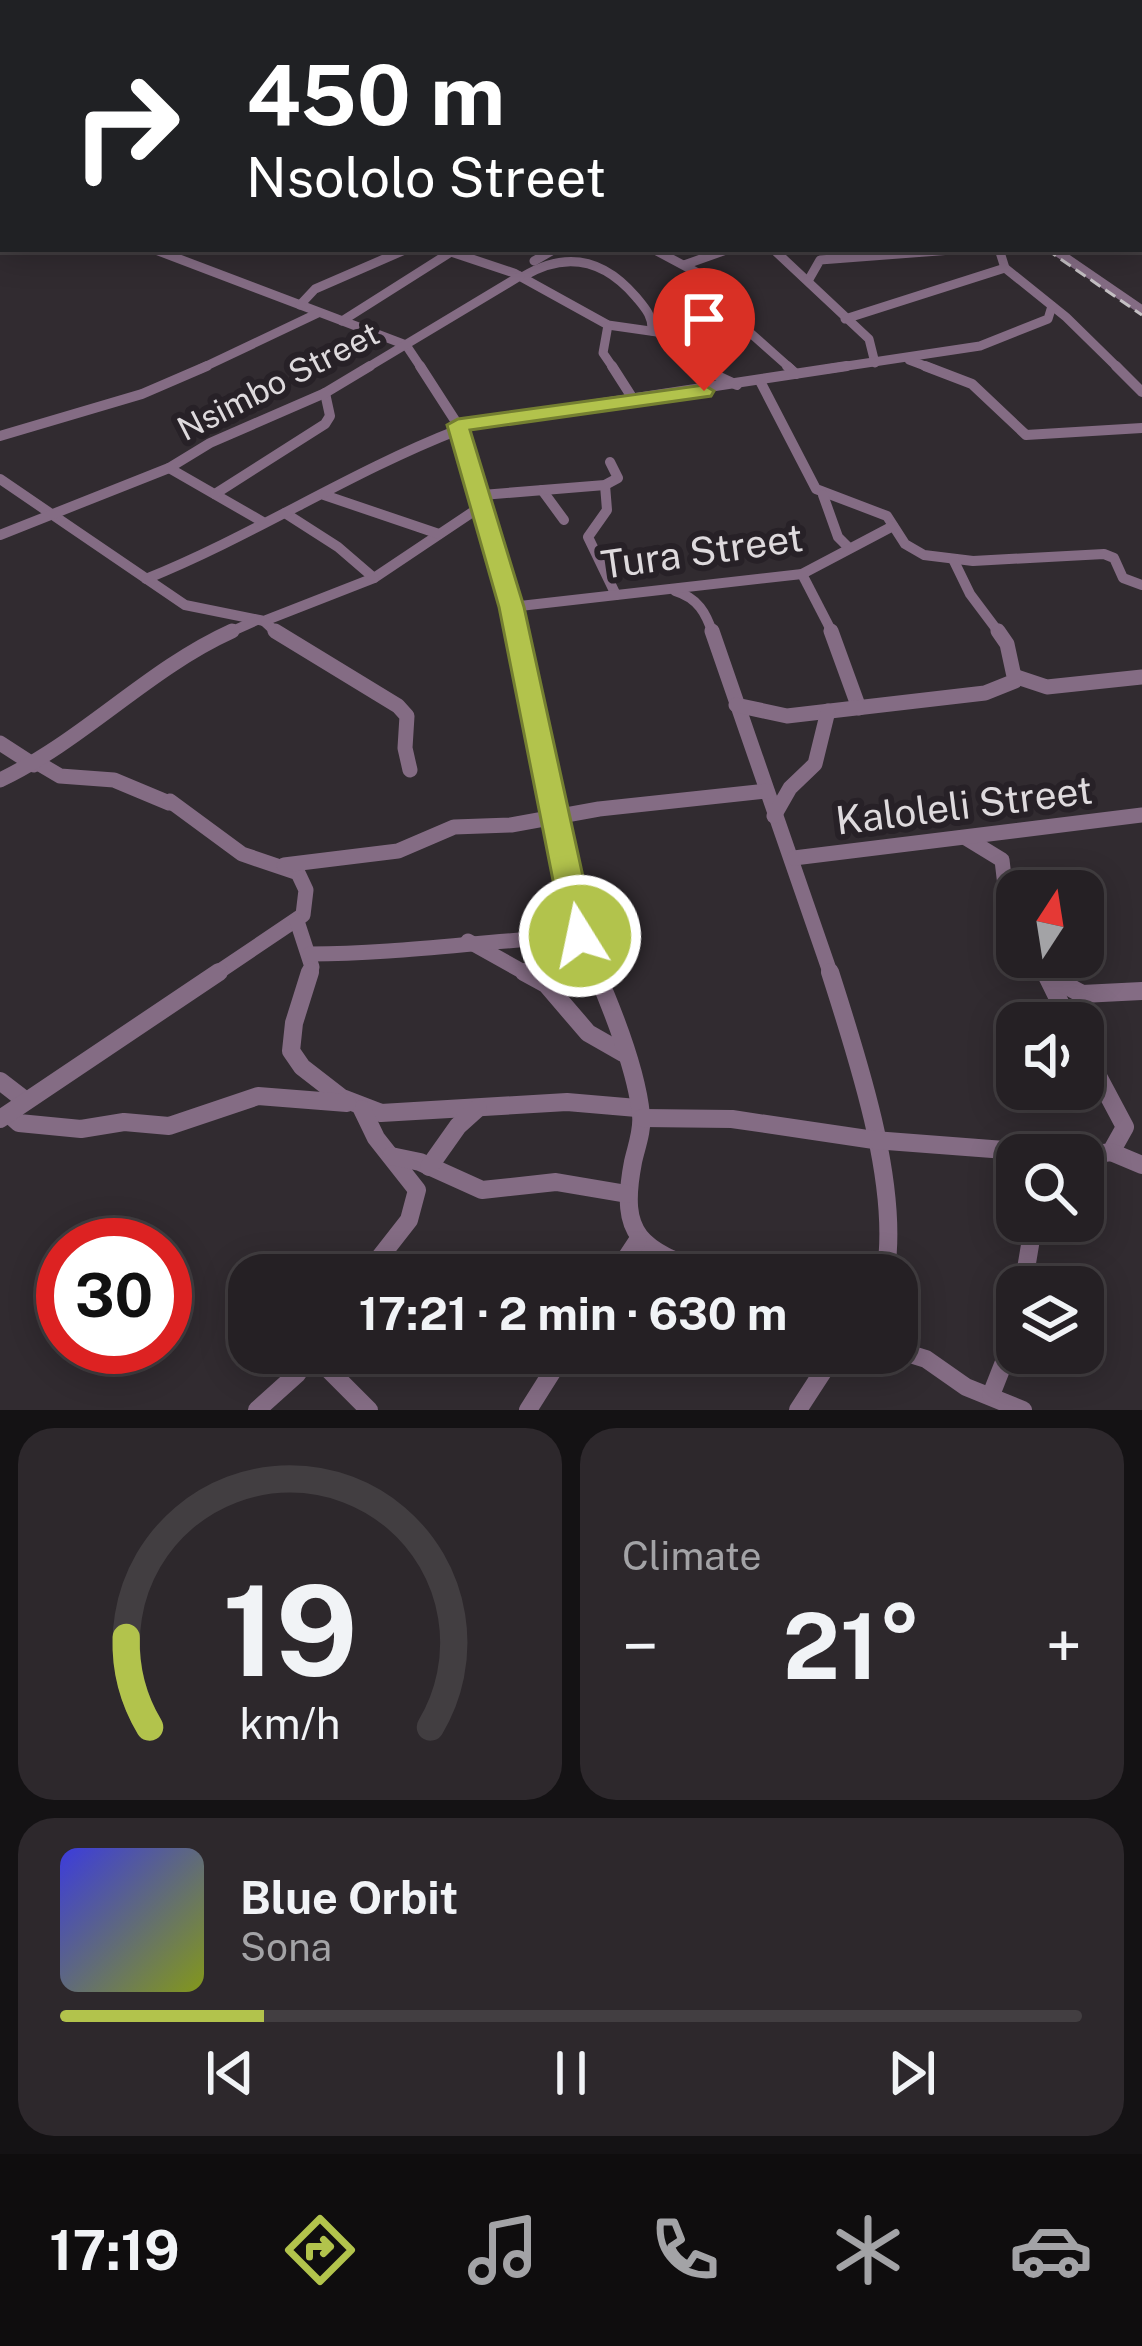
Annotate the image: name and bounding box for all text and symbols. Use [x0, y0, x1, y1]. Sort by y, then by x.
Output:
text: 450 m [246, 45, 505, 144]
icon: right [48, 48, 204, 204]
text: Nsololo Street [246, 146, 606, 209]
pin [653, 268, 755, 391]
icon: arrive [671, 286, 737, 352]
street label: Nsimbo Street [171, 314, 385, 448]
street label: Tura Street [598, 514, 806, 588]
street label: Kaloleli Street [833, 766, 1095, 844]
north arrow [996, 870, 1104, 978]
map controls [996, 870, 1104, 1374]
position arrow [517, 873, 643, 999]
button: sound [996, 1002, 1104, 1110]
button: search [996, 1134, 1104, 1242]
speed limit sign: 30 [36, 1218, 192, 1374]
button: layers [996, 1266, 1104, 1374]
text: 17:21 · 2 min · 630 m [359, 1287, 787, 1340]
text: Climate [622, 1533, 762, 1579]
text: 19 [222, 1557, 358, 1704]
text: 21° [783, 1593, 921, 1699]
text: − [622, 1607, 659, 1685]
text: + [1045, 1607, 1082, 1685]
text: km/h [240, 1698, 340, 1749]
text: Blue Orbit [240, 1871, 458, 1924]
text: Sona [240, 1924, 332, 1970]
icon: previous [197, 2040, 263, 2106]
icon: pause [538, 2040, 604, 2106]
icon: next [879, 2040, 945, 2106]
icon: directions [278, 2208, 362, 2292]
icon: music [461, 2208, 545, 2292]
icon: phone [643, 2208, 727, 2292]
icon: climate [826, 2208, 910, 2292]
icon: car [1009, 2208, 1093, 2292]
text: 17:19 [49, 2219, 179, 2282]

